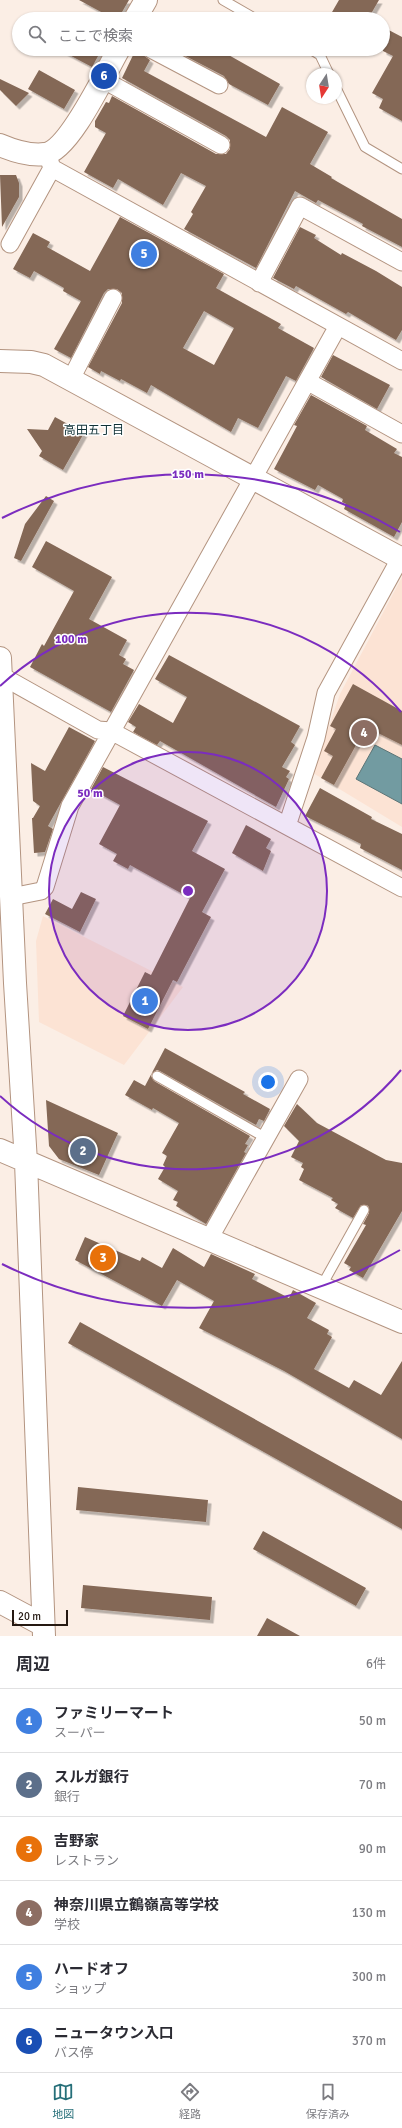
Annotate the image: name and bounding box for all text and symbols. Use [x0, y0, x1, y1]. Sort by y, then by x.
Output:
search box [12, 12, 390, 56]
icon: search [26, 23, 48, 45]
text: ここで検索 [58, 27, 133, 45]
pin: 6 [91, 61, 117, 91]
north arrow [306, 68, 342, 104]
pin: 5 [131, 239, 157, 269]
district label: 高田五丁目 [64, 423, 124, 438]
text: 150 m [172, 467, 204, 482]
text: 100 m [55, 632, 87, 647]
pin: 4 [351, 718, 377, 748]
text: 50 m [77, 786, 103, 801]
centre of rings [181, 884, 195, 898]
pin: 1 [132, 986, 158, 1016]
your location [258, 1072, 278, 1092]
pin: 2 [70, 1136, 96, 1166]
pin: 3 [90, 1243, 116, 1273]
scale bar [12, 1608, 68, 1627]
text: 20 m [18, 1610, 41, 1623]
text: 周辺 [16, 1654, 50, 1675]
text: 6件 [366, 1656, 386, 1672]
text: ファミリーマート [54, 1704, 174, 1722]
text: 1 [25, 1713, 33, 1729]
text: 50 m [359, 1713, 386, 1729]
text: スーパー [54, 1725, 106, 1741]
text: スルガ銀行 [54, 1768, 129, 1786]
text: 2 [25, 1777, 33, 1793]
text: 70 m [359, 1777, 386, 1793]
text: 銀行 [54, 1789, 80, 1805]
text: 吉野家 [54, 1832, 99, 1850]
text: 3 [25, 1841, 33, 1857]
text: 90 m [359, 1841, 386, 1857]
text: レストラン [54, 1853, 119, 1869]
text: 神奈川県立鶴嶺高等学校 [54, 1896, 219, 1914]
text: 4 [25, 1905, 33, 1921]
text: 130 m [352, 1905, 386, 1921]
text: 学校 [54, 1917, 80, 1933]
text: ハードオフ [54, 1960, 129, 1978]
text: 5 [25, 1969, 33, 1985]
text: 300 m [352, 1969, 386, 1985]
text: ショップ [54, 1981, 106, 1997]
text: ニュータウン入口 [54, 2024, 174, 2042]
text: 6 [25, 2033, 33, 2049]
text: 370 m [352, 2033, 386, 2049]
text: バス停 [54, 2045, 93, 2061]
tab: 地図 [52, 2081, 74, 2121]
tab: 経路 [179, 2081, 201, 2121]
tab: 保存済み [306, 2081, 350, 2121]

